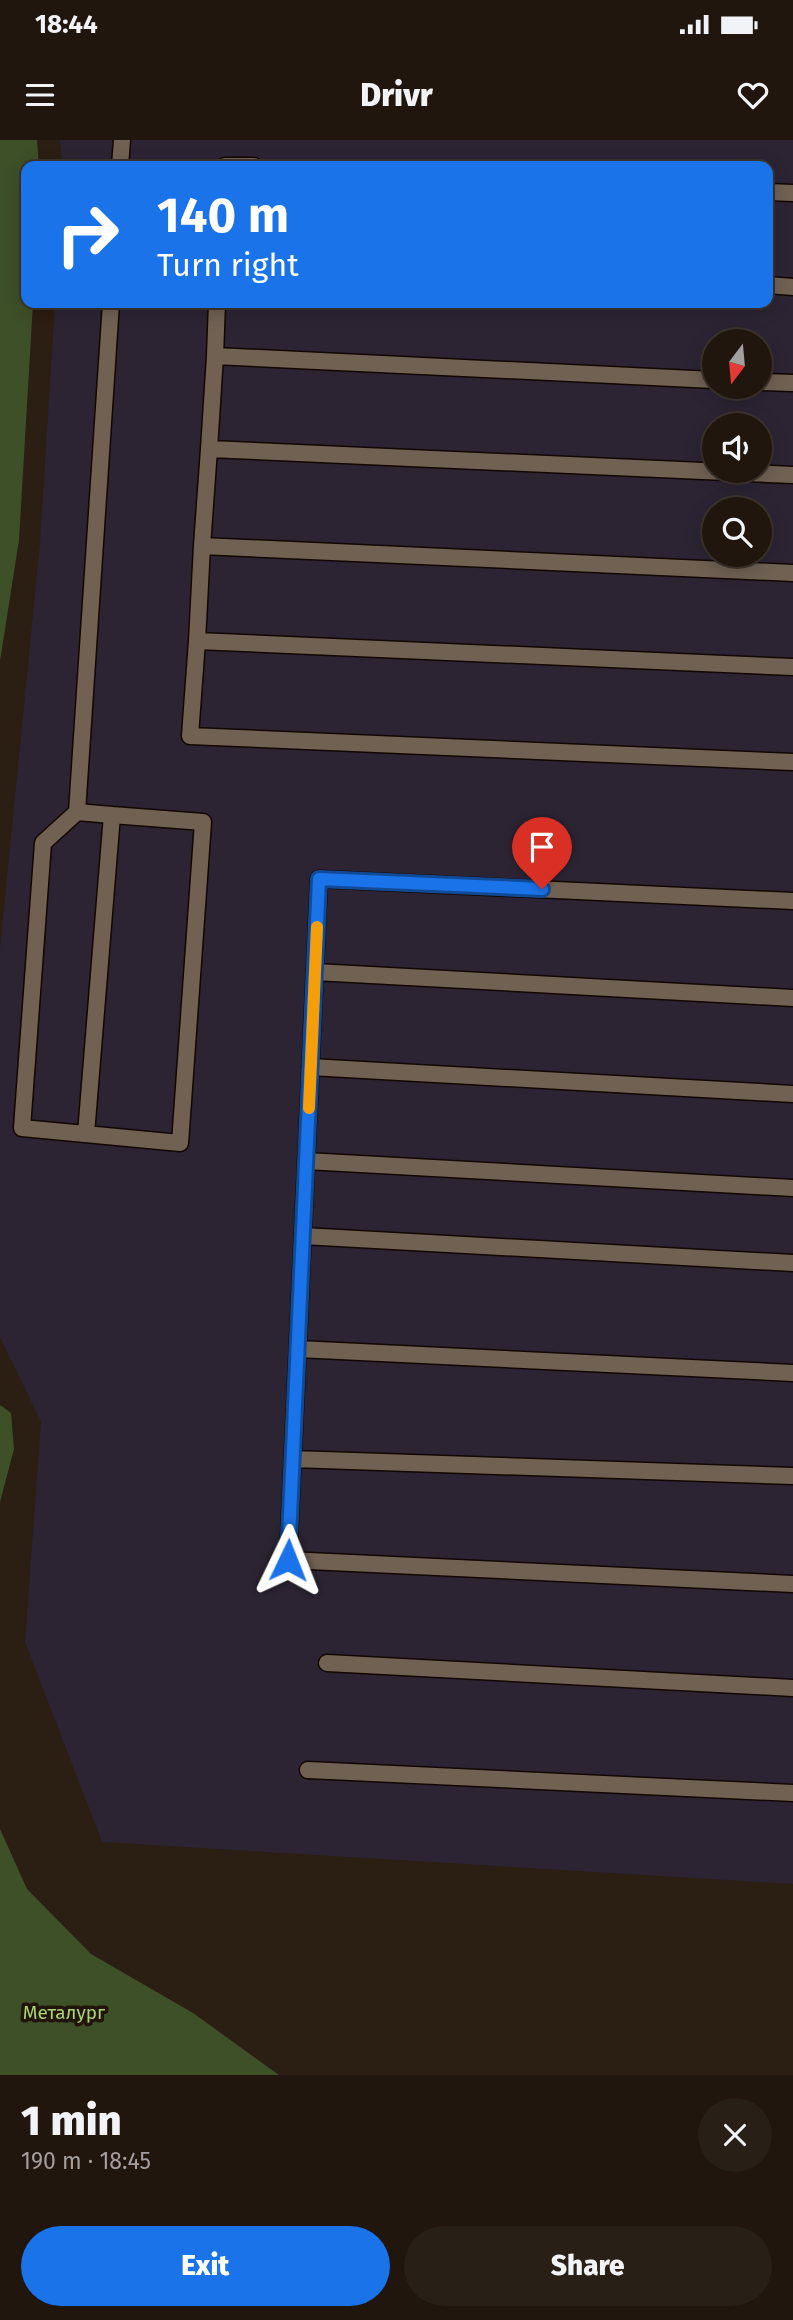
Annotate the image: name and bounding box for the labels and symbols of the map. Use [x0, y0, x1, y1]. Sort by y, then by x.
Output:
north arrow [702, 329, 772, 399]
pin [512, 817, 572, 889]
position arrow [251, 1523, 325, 1597]
park label: Металург [23, 2001, 106, 2024]

